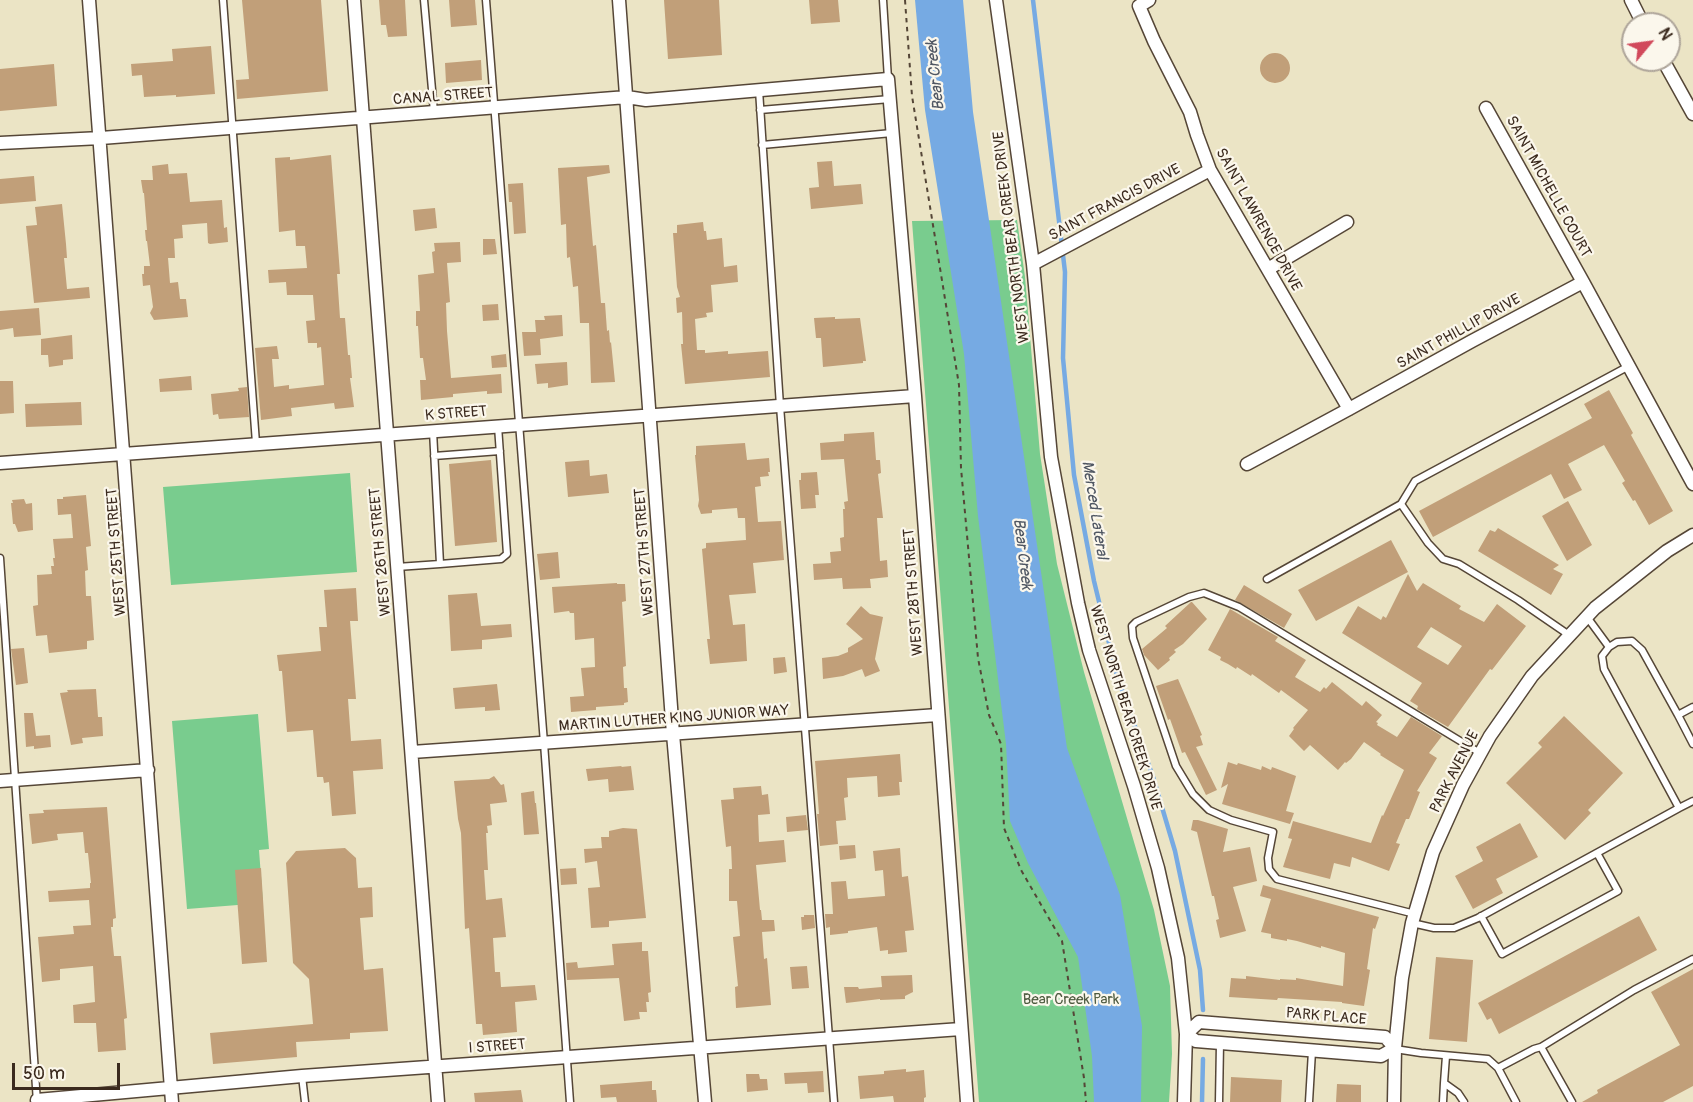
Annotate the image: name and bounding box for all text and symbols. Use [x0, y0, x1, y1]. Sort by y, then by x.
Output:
north arrow [1621, 12, 1681, 72]
text: N [1654, 25, 1676, 44]
water label: Bear Creek [923, 39, 949, 111]
street label: CANAL STREET [392, 85, 494, 109]
street label: SAINT MICHELLE COURT [1502, 113, 1594, 261]
street label: WEST NORTH BEAR CREEK DRIVE [990, 130, 1034, 344]
street label: SAINT LAWRENCE DRIVE [1211, 145, 1305, 295]
street label: SAINT FRANCIS DRIVE [1046, 161, 1184, 245]
street label: SAINT PHILLIP DRIVE [1394, 291, 1524, 373]
street label: K STREET [424, 403, 488, 425]
water label: Merced Lateral [1077, 459, 1111, 561]
street label: WEST 25TH STREET [104, 487, 130, 617]
street label: WEST 26TH STREET [366, 487, 396, 617]
street label: WEST 27TH STREET [632, 488, 658, 616]
water label: Bear Creek [1008, 517, 1036, 591]
street label: WEST 28TH STREET [901, 528, 927, 656]
street label: WEST NORTH BEAR CREEK DRIVE [1085, 603, 1165, 813]
street label: MARTIN LUTHER KING JUNIOR WAY [558, 702, 790, 736]
street label: PARK AVENUE [1427, 728, 1483, 816]
park label: Bear Creek Park [1023, 991, 1119, 1009]
street label: PARK PLACE [1285, 1005, 1367, 1029]
street label: I STREET [468, 1036, 526, 1058]
scale bar [15, 1051, 123, 1089]
text: 50 m [23, 1062, 65, 1085]

